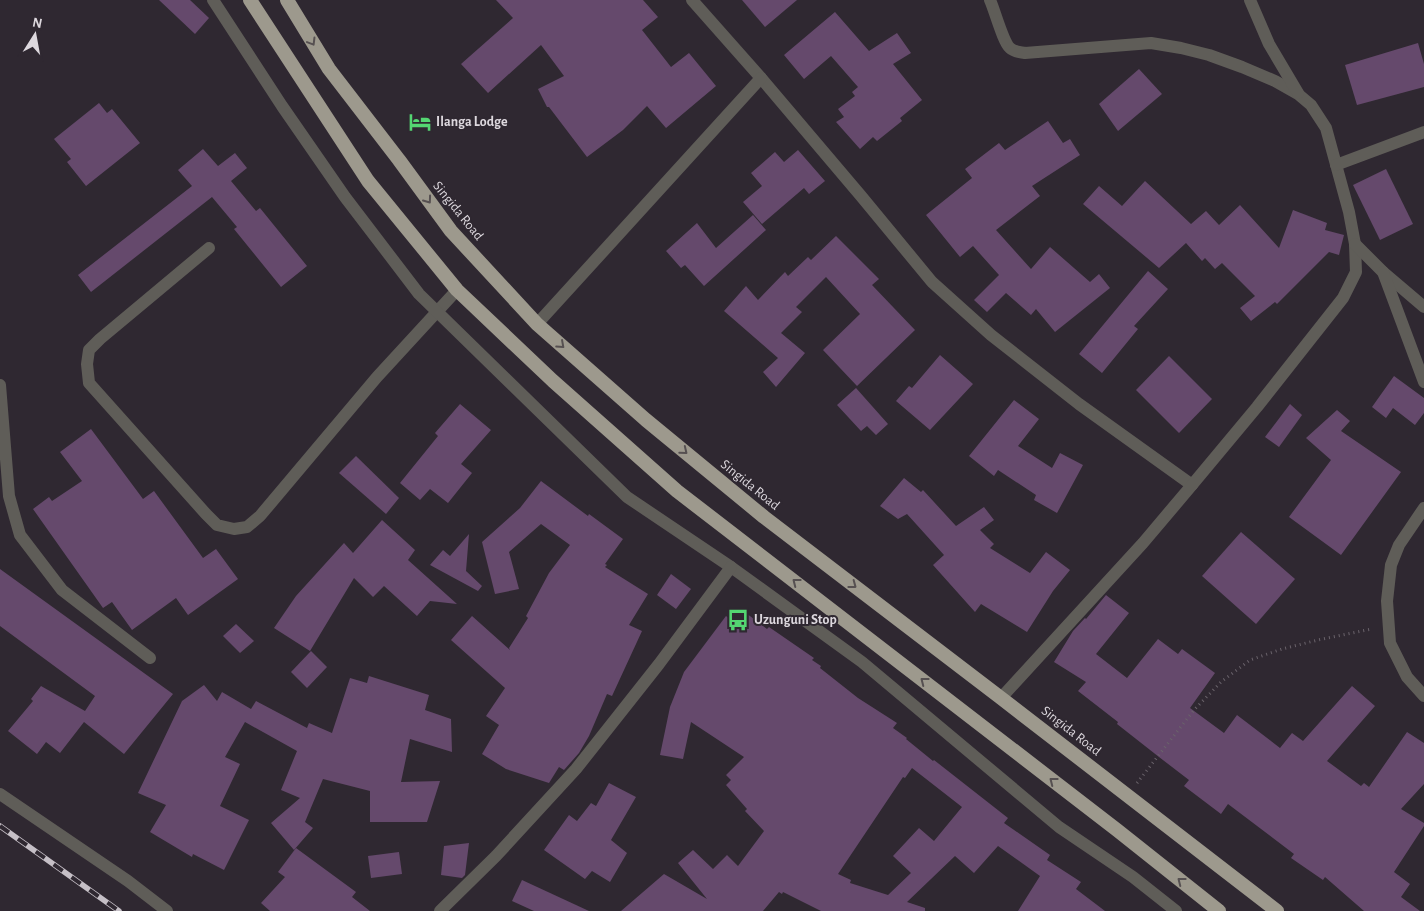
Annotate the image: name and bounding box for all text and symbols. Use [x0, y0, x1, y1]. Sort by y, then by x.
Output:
north arrow [10, 10, 60, 60]
text: N [31, 15, 43, 31]
one-way arrow [306, 36, 316, 45]
hotel icon: Ilanga Lodge [407, 109, 433, 135]
place label: Ilanga Lodge [436, 115, 508, 129]
street label: Singida Road [430, 179, 486, 243]
one-way arrow [422, 194, 431, 204]
one-way arrow [556, 339, 565, 348]
one-way arrow [678, 446, 687, 454]
street label: Singida Road [718, 457, 782, 513]
one-way arrow [792, 579, 802, 588]
one-way arrow [847, 579, 856, 587]
bus stop icon: Uzunguni Stop [725, 607, 751, 633]
place label: Uzunguni Stop [754, 613, 837, 627]
one-way arrow [921, 679, 930, 687]
street label: Singida Road [1039, 704, 1103, 758]
one-way arrow [1050, 778, 1059, 786]
one-way arrow [1178, 878, 1187, 886]

